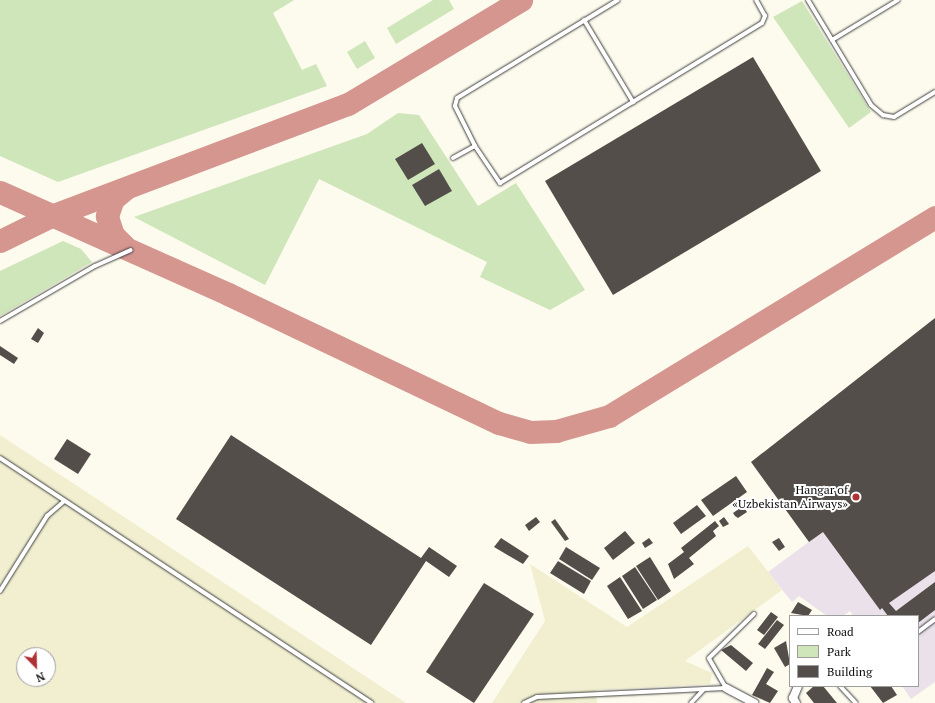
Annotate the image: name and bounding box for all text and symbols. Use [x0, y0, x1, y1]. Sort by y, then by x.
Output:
place label: Hangar of «Uzbekistan Airways» [732, 483, 848, 511]
marker: Hangar of «Uzbekistan Airways» [851, 492, 861, 502]
legend [789, 615, 919, 687]
text: Road [827, 624, 854, 639]
text: Park [827, 644, 851, 659]
north arrow [16, 647, 56, 687]
text: Building [827, 664, 872, 679]
text: N [34, 669, 47, 685]

